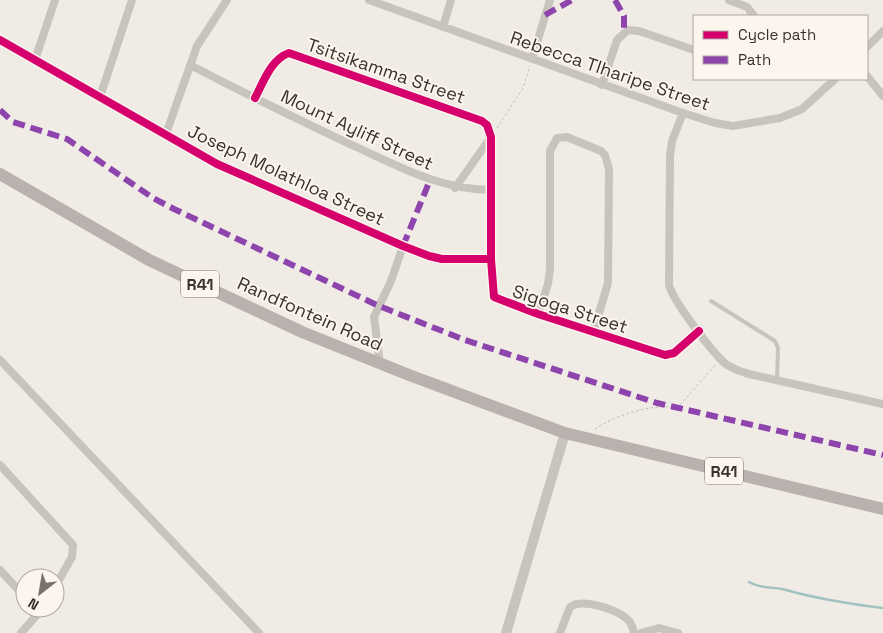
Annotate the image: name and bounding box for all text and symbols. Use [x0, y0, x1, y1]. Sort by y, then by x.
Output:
legend [693, 15, 868, 80]
text: Cycle path [738, 25, 816, 44]
street label: Rebecca Tlharipe Street [507, 26, 713, 116]
street label: Tsitsikamma Street [304, 33, 468, 108]
text: Path [738, 50, 771, 69]
street label: Mount Ayliff Street [277, 84, 437, 175]
street label: Joseph Molathloa Street [184, 119, 388, 230]
road number: R41 [181, 270, 219, 298]
street label: Randfontein Road [234, 271, 386, 356]
street label: Sigoga Street [510, 279, 631, 338]
road number: R41 [705, 458, 743, 484]
north arrow [15, 568, 65, 618]
text: N [25, 594, 42, 614]

